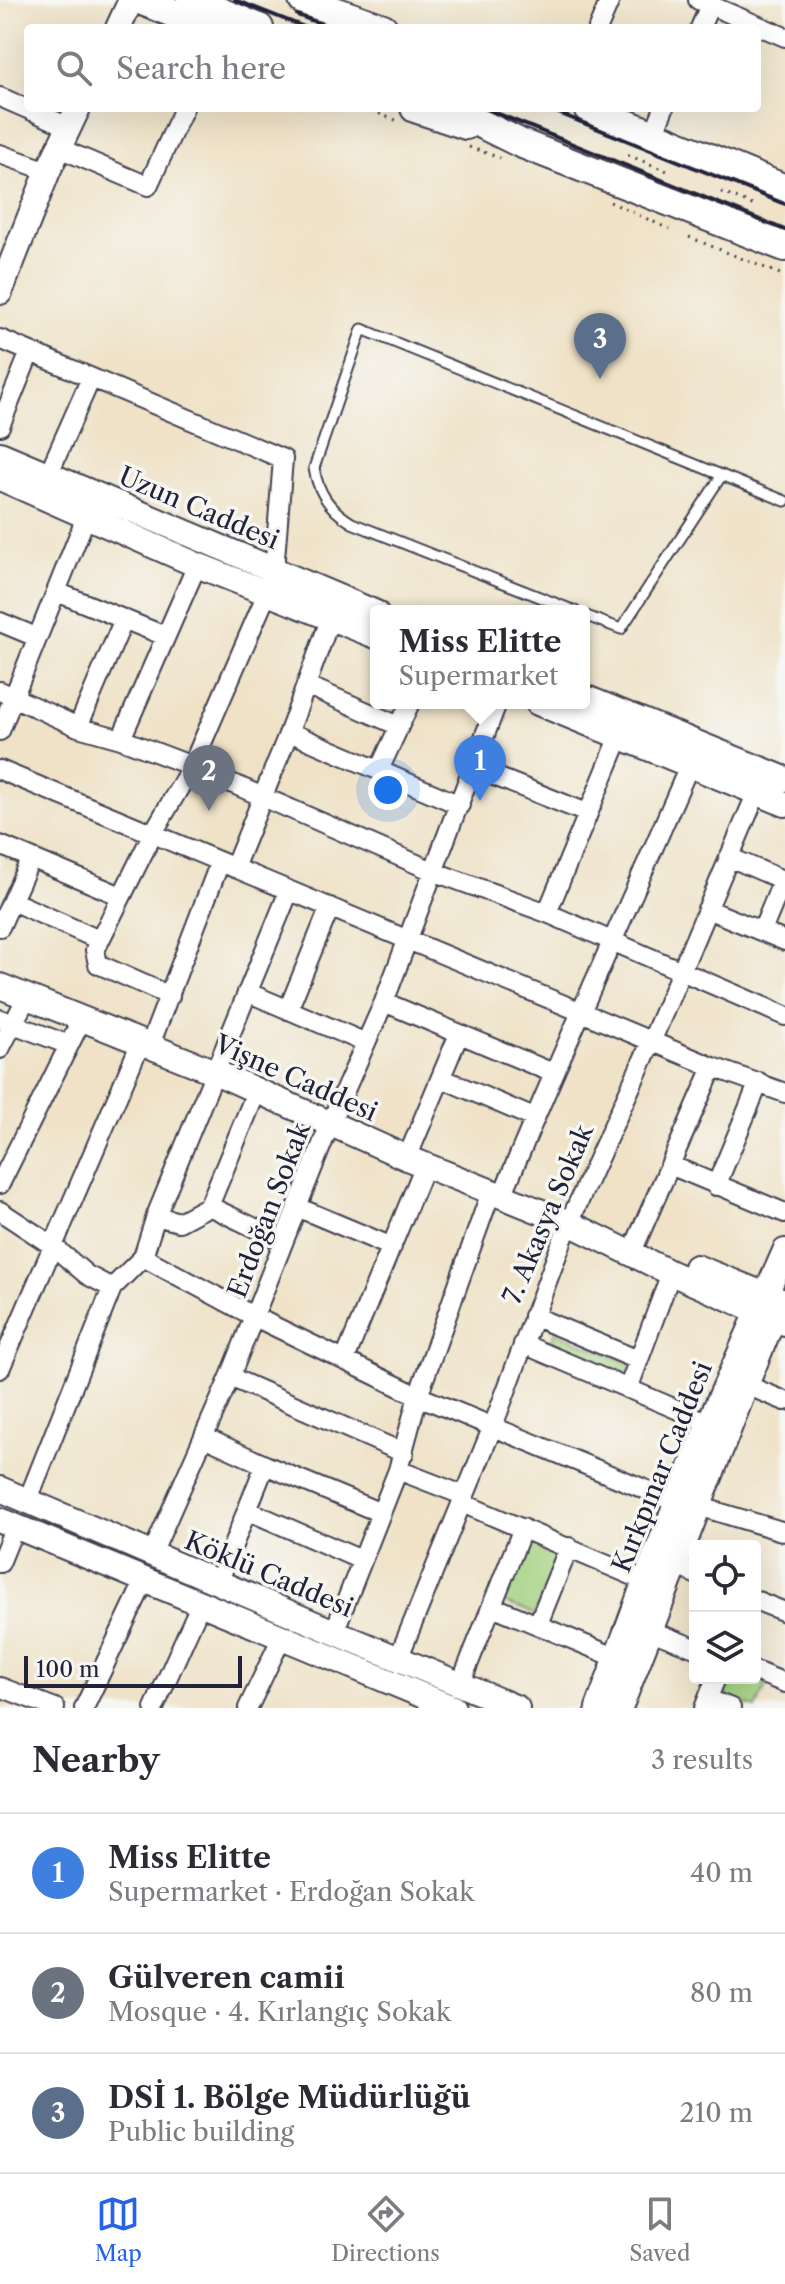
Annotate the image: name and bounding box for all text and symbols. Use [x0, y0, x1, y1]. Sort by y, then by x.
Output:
search box [24, 24, 761, 112]
icon: search [52, 46, 96, 90]
text: Search here [116, 50, 286, 87]
pin: 3 [574, 313, 626, 379]
street label: Uzun Caddesi [114, 460, 284, 556]
popup [370, 605, 590, 709]
text: Miss Elitte [399, 623, 561, 660]
text: Supermarket [399, 660, 558, 692]
pin: 1 [454, 735, 506, 801]
pin: 2 [183, 745, 235, 811]
your location [368, 770, 408, 810]
street label: Vişne Caddesi [209, 1027, 383, 1128]
street label: Erdoğan Sokak [221, 1117, 317, 1302]
street label: 7. Akasya Sokak [496, 1119, 601, 1308]
street label: Kırkpınar Caddesi [605, 1357, 719, 1577]
street label: Köklü Caddesi [180, 1524, 358, 1624]
map controls [689, 1540, 761, 1684]
button: locate [689, 1540, 761, 1612]
button: layers [689, 1612, 761, 1684]
scale bar [24, 1652, 242, 1688]
text: 100 m [36, 1656, 99, 1683]
text: Nearby [32, 1739, 160, 1781]
text: 3 results [651, 1744, 753, 1776]
text: Miss Elitte [108, 1839, 271, 1876]
text: 1 [52, 1857, 64, 1889]
text: 40 m [690, 1857, 753, 1889]
text: Supermarket · Erdoğan Sokak [108, 1876, 474, 1908]
text: Gülveren camii [108, 1959, 345, 1996]
text: 2 [50, 1977, 66, 2009]
text: 80 m [690, 1977, 753, 2009]
text: Mosque · 4. Kırlangıç Sokak [108, 1996, 451, 2028]
text: DSİ 1. Bölge Müdürlüğü [108, 2079, 471, 2116]
text: 3 [51, 2097, 65, 2129]
text: 210 m [680, 2097, 753, 2129]
text: Public building [108, 2116, 294, 2148]
tab: Map [95, 2192, 142, 2267]
tab: Directions [331, 2192, 440, 2267]
tab: Saved [629, 2192, 690, 2267]

